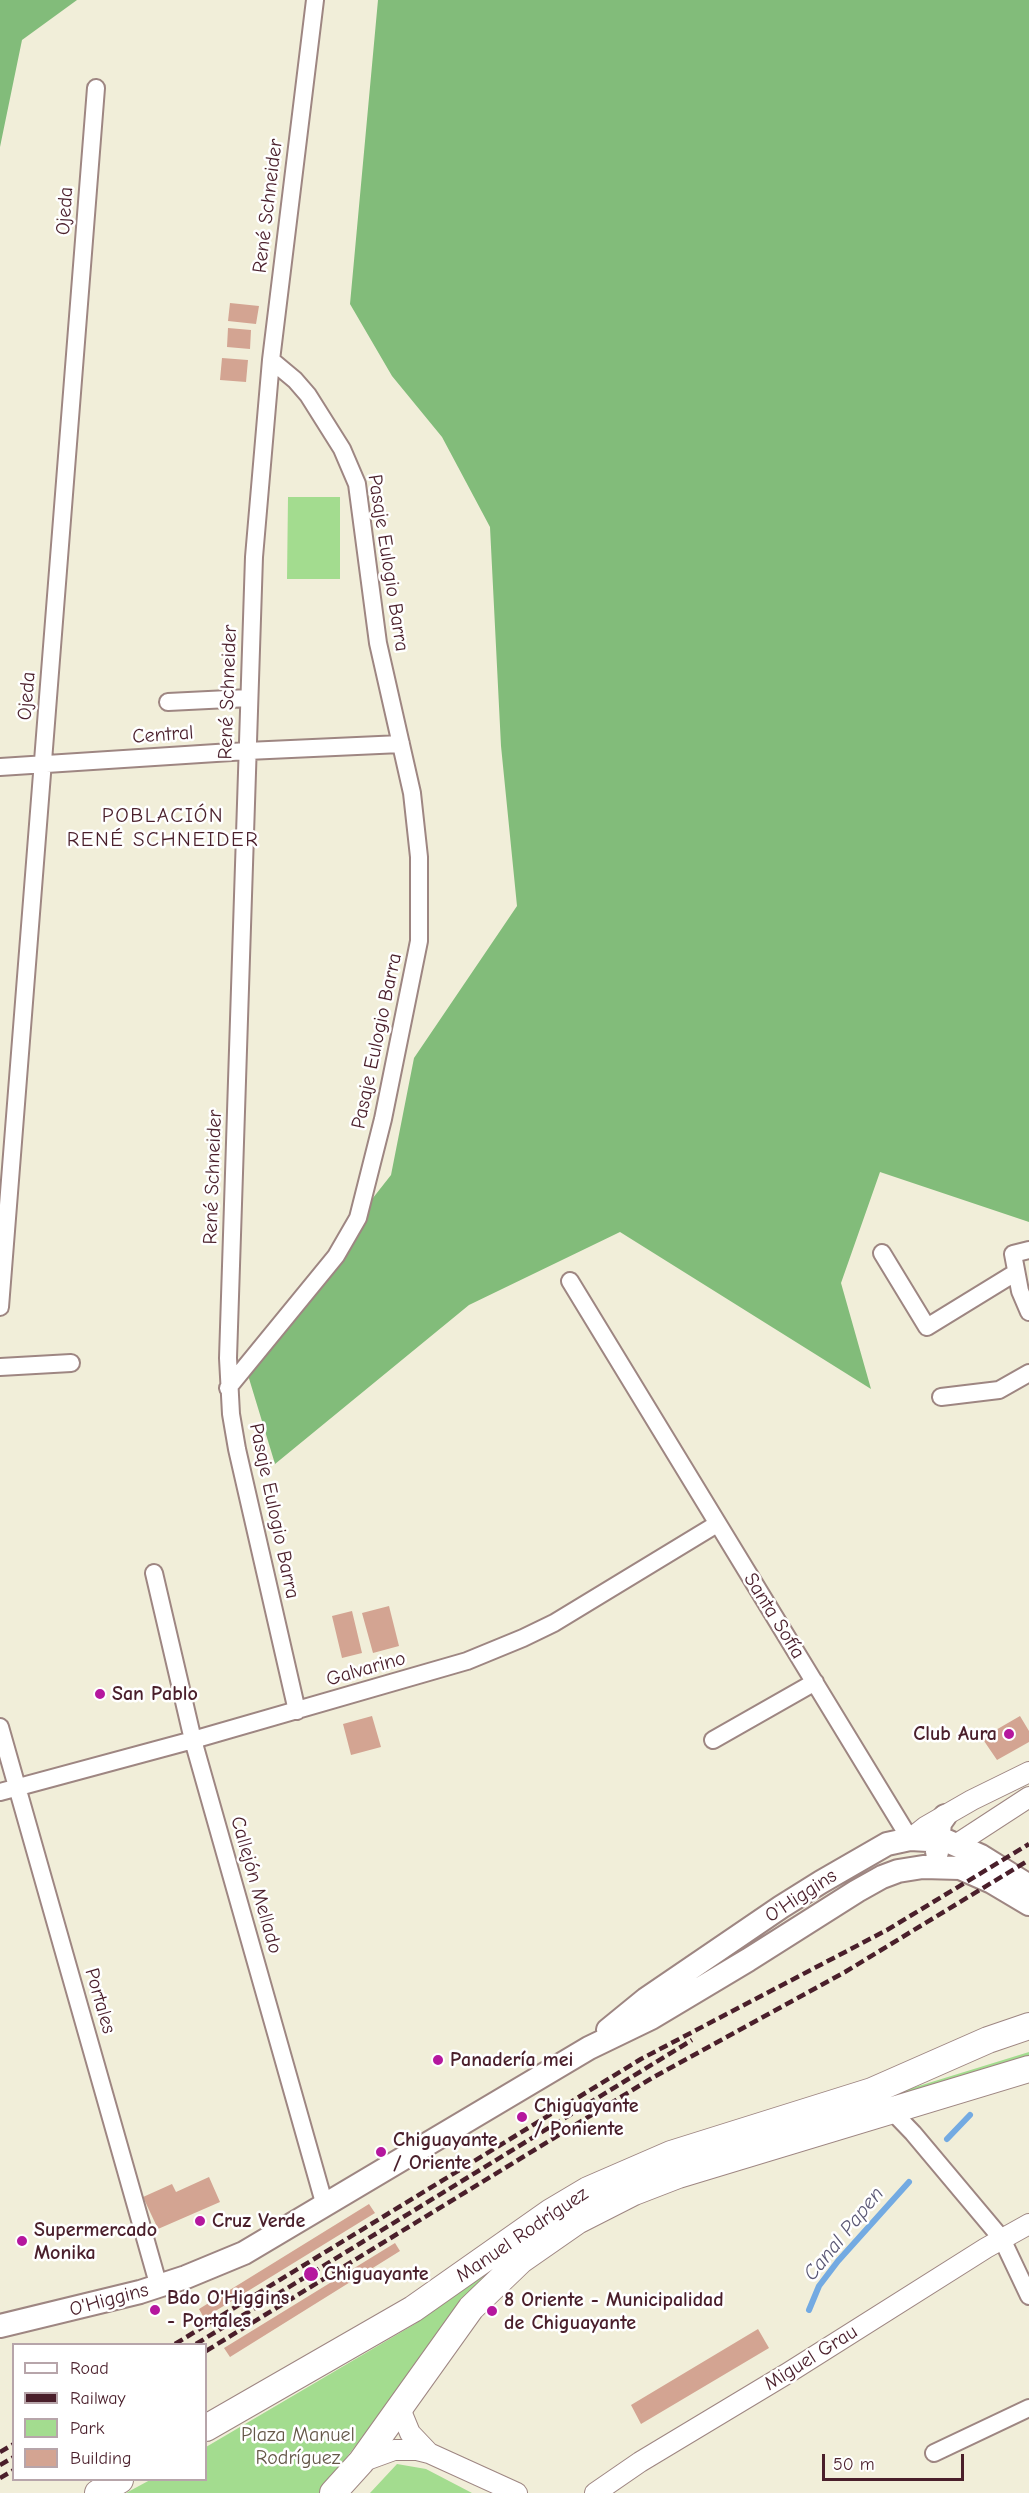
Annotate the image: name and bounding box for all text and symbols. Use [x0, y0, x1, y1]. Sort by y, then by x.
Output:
street label: René Schneider [248, 138, 288, 274]
street label: Ojeda [51, 186, 79, 236]
street label: Pasaje Eulogio Barra [362, 473, 414, 653]
street label: René Schneider [214, 624, 242, 760]
street label: Ojeda [13, 671, 41, 721]
street label: Central [132, 721, 194, 749]
district label: POBLACIÓN RENÉ SCHNEIDER [67, 803, 259, 853]
street label: Pasaje Eulogio Barra [347, 951, 407, 1131]
street label: René Schneider [199, 1109, 227, 1245]
street label: Pasaje Eulogio Barra [244, 1421, 304, 1601]
street label: Santa Sofía [738, 1569, 810, 1663]
street label: Galvarino [324, 1646, 408, 1692]
place label: San Pablo [112, 1682, 198, 1706]
marker: San Pablo [93, 1687, 107, 1701]
place label: Club Aura [913, 1722, 997, 1746]
marker: Club Aura [1002, 1727, 1016, 1741]
street label: Callejón Mellado [225, 1814, 287, 1956]
street label: O'Higgins [761, 1864, 841, 1928]
street label: Portales [79, 1965, 121, 2037]
place label: Panadería mei [450, 2048, 573, 2072]
marker: Panadería mei [431, 2053, 445, 2067]
place label: Chiguayante / Poniente [534, 2094, 639, 2141]
marker: Chiguayante / Poniente [515, 2110, 529, 2124]
place label: Chiguayante / Oriente [393, 2128, 498, 2175]
marker: Chiguayante / Oriente [374, 2145, 388, 2159]
street label: Manuel Rodríguez [451, 2182, 593, 2288]
water label: Canal Papen [798, 2182, 890, 2286]
place label: Cruz Verde [212, 2209, 305, 2233]
marker: Cruz Verde [193, 2214, 207, 2228]
place label: Supermercado Monika [34, 2218, 157, 2265]
marker: Supermercado Monika [15, 2234, 29, 2248]
place label: Chiguayante [324, 2262, 429, 2286]
marker: Chiguayante [302, 2265, 320, 2283]
street label: O'Higgins [67, 2278, 151, 2322]
place label: Bdo O'Higgins - Portales [167, 2286, 289, 2333]
place label: 8 Oriente - Municipalidad de Chiguayante [504, 2288, 724, 2335]
marker: Bdo O'Higgins - Portales [148, 2303, 162, 2317]
marker: 8 Oriente - Municipalidad de Chiguayante [485, 2304, 499, 2318]
street label: Miguel Grau [760, 2320, 862, 2396]
legend [12, 2343, 207, 2481]
text: Road [70, 2358, 109, 2379]
text: Railway [70, 2388, 126, 2409]
text: Park [70, 2418, 104, 2439]
park label: Plaza Manuel Rodríguez [241, 2423, 355, 2470]
scale bar [825, 2442, 968, 2480]
text: Building [70, 2448, 132, 2469]
text: 50 m [833, 2454, 875, 2475]

